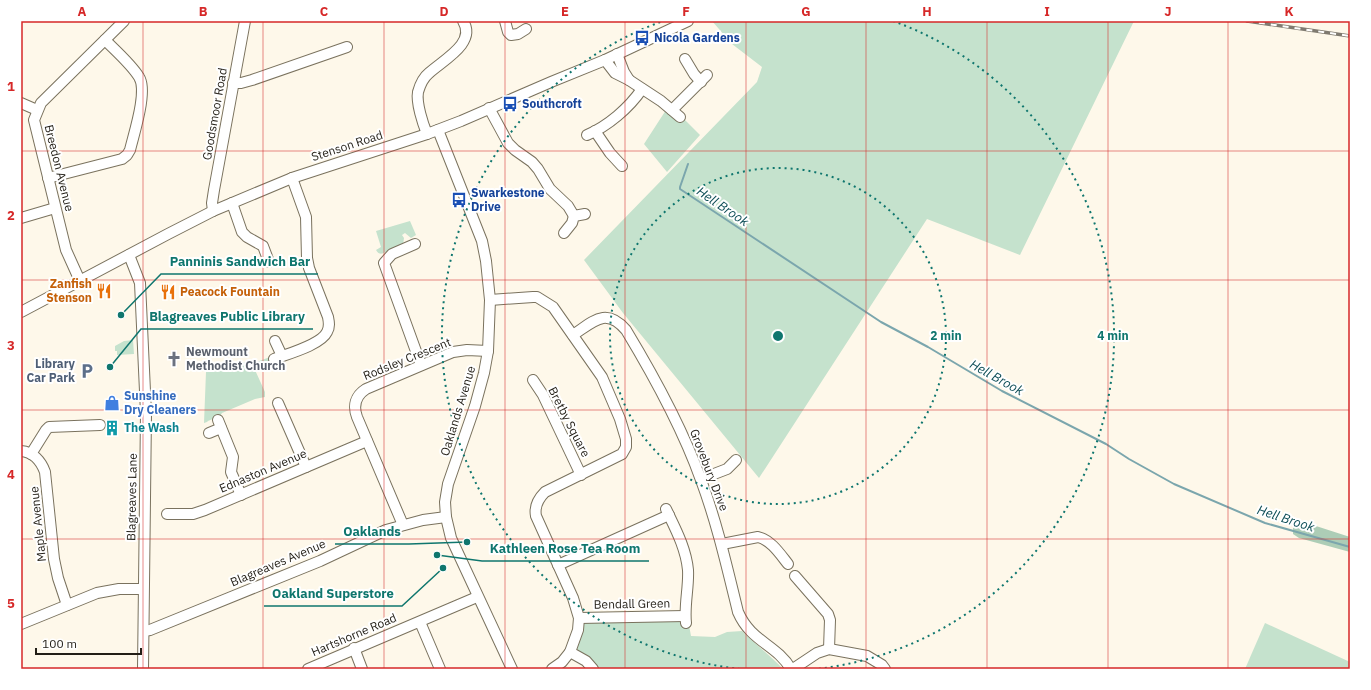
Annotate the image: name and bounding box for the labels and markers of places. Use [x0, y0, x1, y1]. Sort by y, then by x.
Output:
bus stop icon: Nicola Gardens [633, 29, 651, 47]
place label: Nicola Gardens [654, 30, 740, 45]
bus stop icon: Southcroft [501, 95, 519, 113]
place label: Southcroft [522, 96, 582, 111]
place label: Swarkestone Drive [471, 185, 545, 214]
bus stop icon: Swarkestone Drive [450, 191, 468, 209]
callout: Panninis Sandwich Bar [161, 249, 318, 274]
place label: Zanfish Stenson [46, 276, 92, 305]
restaurant icon: Zanfish Stenson [95, 282, 113, 300]
restaurant icon: Peacock Fountain [159, 283, 177, 301]
place label: Peacock Fountain [180, 284, 280, 299]
callout: Blagreaves Public Library [141, 304, 313, 329]
centre of rings [771, 329, 785, 343]
place label: Newmount Methodist Church [186, 344, 285, 373]
church icon: Newmount Methodist Church [165, 350, 183, 368]
place label: Library Car Park [26, 356, 76, 385]
parking icon: Library Car Park [78, 362, 96, 380]
place label: Sunshine Dry Cleaners [124, 388, 196, 417]
shop icon: Sunshine Dry Cleaners [103, 394, 121, 412]
building icon: The Wash [103, 419, 121, 437]
place label: The Wash [124, 420, 179, 435]
callout: Oaklands [335, 519, 409, 544]
callout: Kathleen Rose Tea Room [482, 536, 649, 561]
callout: Oakland Superstore [264, 581, 402, 606]

